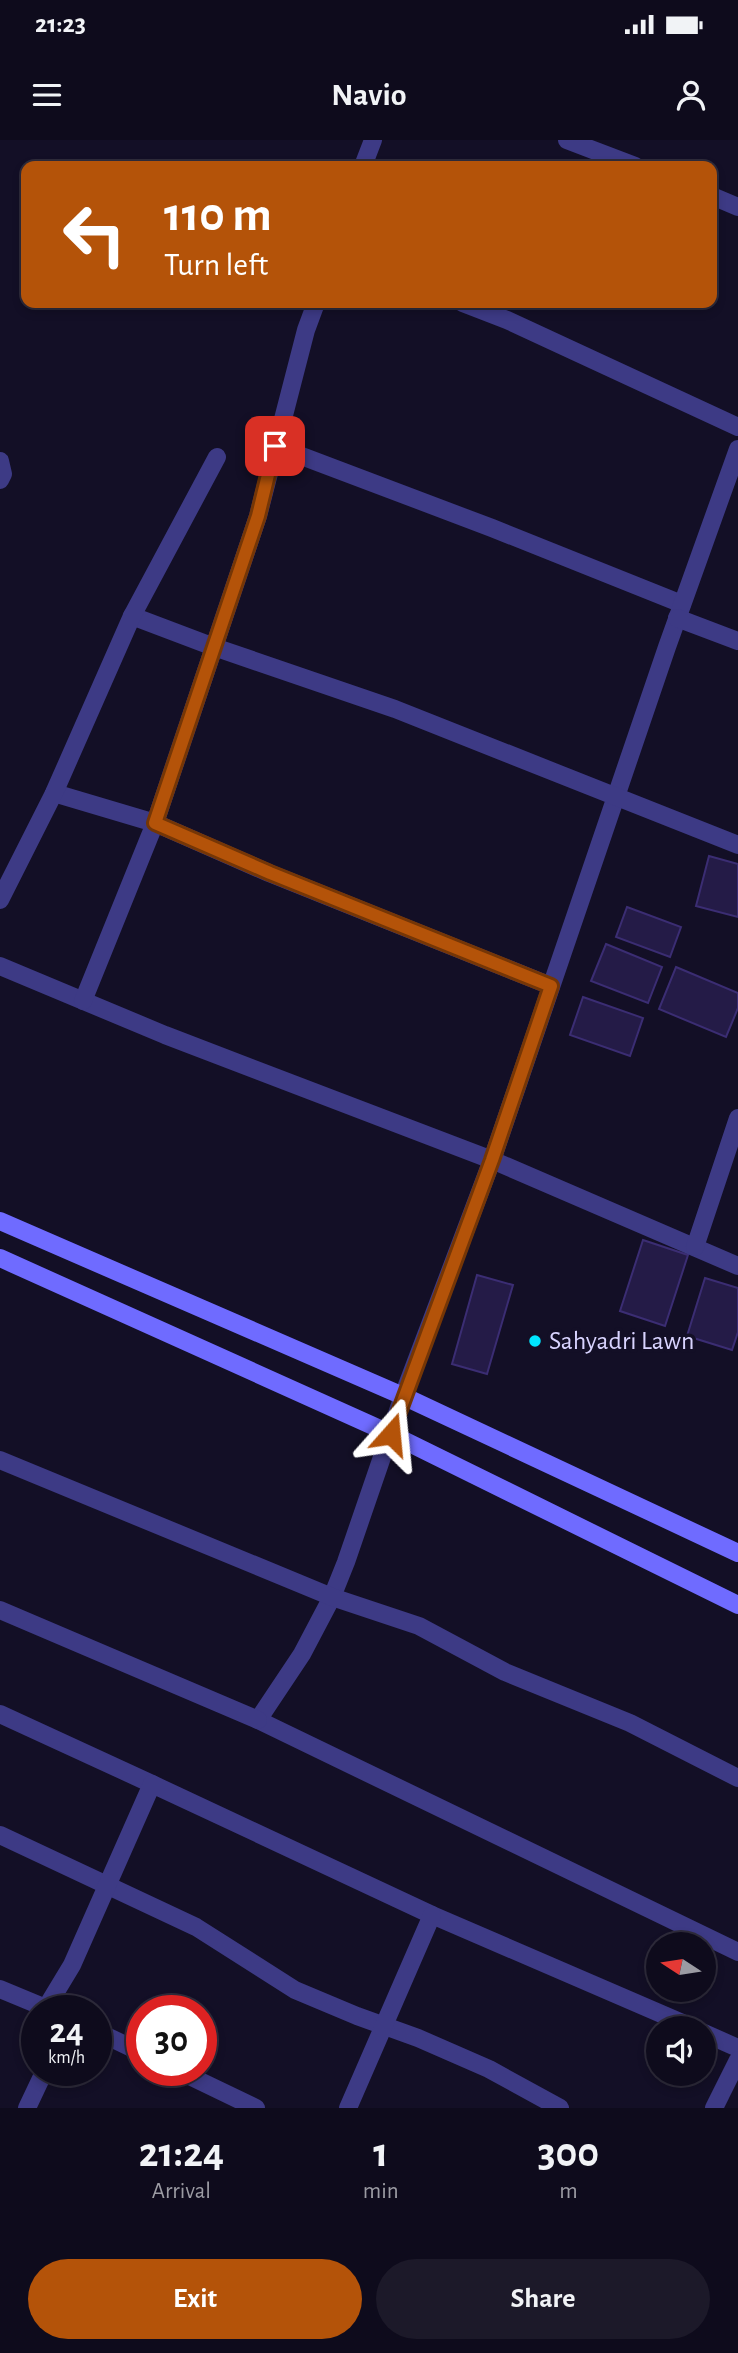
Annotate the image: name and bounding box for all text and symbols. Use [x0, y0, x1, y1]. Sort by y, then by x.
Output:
text: 21:23 [35, 11, 86, 37]
icon: menu [28, 76, 66, 114]
icon: person [672, 76, 710, 114]
text: Navio [331, 79, 407, 111]
icon: left [49, 189, 140, 280]
text: 110 m [164, 191, 272, 240]
text: Turn left [164, 249, 268, 281]
pin [245, 416, 305, 476]
icon: arrive [256, 427, 294, 465]
place label: Sahyadri Lawn [549, 1328, 694, 1354]
marker: Sahyadri Lawn [527, 1333, 543, 1349]
position arrow [354, 1397, 428, 1471]
north arrow [646, 1932, 716, 2002]
map controls [646, 1932, 716, 2086]
speed limit sign: 30 [126, 1995, 217, 2086]
text: 24 [49, 2014, 84, 2049]
button: sound [646, 2016, 716, 2086]
text: km/h [48, 2049, 85, 2067]
text: 21:24 [139, 2132, 224, 2174]
text: 1 [373, 2132, 388, 2174]
text: 300 [537, 2132, 599, 2174]
text: Arrival [152, 2180, 211, 2203]
text: min [363, 2180, 399, 2203]
text: m [559, 2180, 578, 2203]
button: Exit [28, 2259, 362, 2339]
button: Share [376, 2259, 710, 2339]

